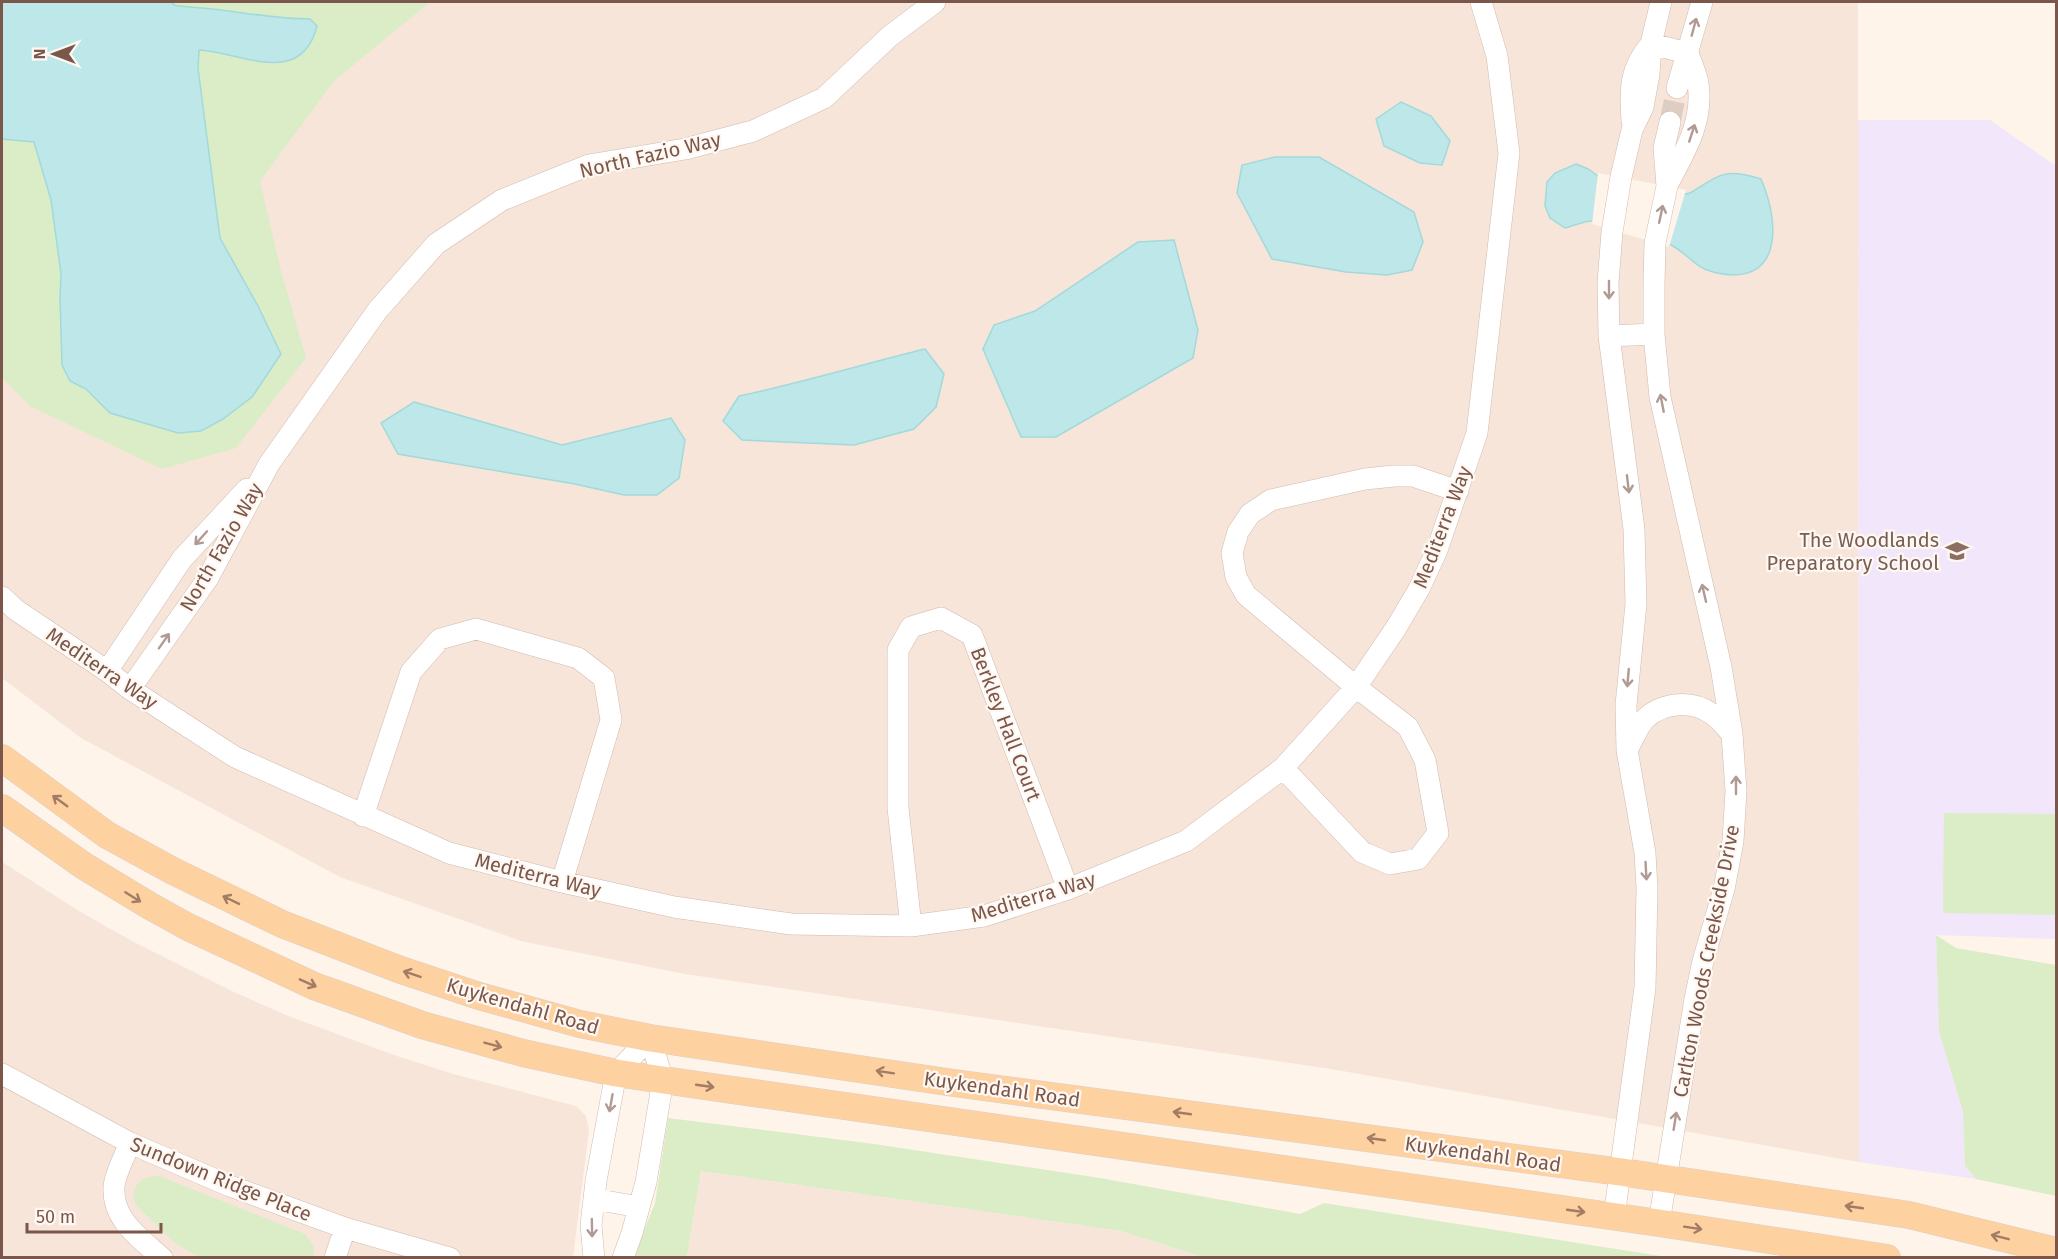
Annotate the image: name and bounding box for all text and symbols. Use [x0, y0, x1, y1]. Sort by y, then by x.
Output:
one-way arrow [1689, 18, 1701, 37]
north arrow [24, 24, 84, 84]
text: N [30, 49, 49, 59]
one-way arrow [1687, 124, 1698, 143]
street label: North Fazio Way [577, 127, 723, 183]
one-way arrow [1656, 205, 1667, 225]
one-way arrow [1603, 280, 1615, 300]
one-way arrow [1656, 394, 1667, 413]
street label: Mediterra Way [1408, 462, 1476, 592]
one-way arrow [1623, 473, 1634, 493]
street label: North Fazio Way [174, 478, 268, 616]
place label: The Woodlands Preparatory School [1766, 528, 1939, 575]
one-way arrow [194, 530, 208, 545]
school or university icon: The Woodlands Preparatory School [1944, 538, 1970, 564]
one-way arrow [1698, 584, 1709, 604]
street label: Mediterra Way [42, 622, 162, 714]
one-way arrow [158, 633, 170, 649]
street label: Berkley Hall Court [966, 644, 1047, 805]
one-way arrow [1623, 668, 1634, 687]
one-way arrow [1730, 776, 1742, 796]
one-way arrow [53, 795, 69, 807]
street label: Carlton Woods Creekside Drive [1668, 823, 1744, 1099]
street label: Mediterra Way [472, 848, 604, 902]
one-way arrow [1640, 861, 1651, 881]
street label: Mediterra Way [968, 867, 1098, 927]
one-way arrow [125, 890, 142, 903]
one-way arrow [223, 893, 241, 905]
one-way arrow [403, 968, 422, 979]
street label: Kuykendahl Road [444, 973, 602, 1039]
one-way arrow [299, 978, 317, 989]
one-way arrow [483, 1040, 502, 1051]
street label: Kuykendahl Road [922, 1066, 1082, 1112]
one-way arrow [876, 1067, 895, 1078]
one-way arrow [694, 1081, 714, 1092]
one-way arrow [605, 1093, 616, 1112]
one-way arrow [1173, 1108, 1193, 1119]
one-way arrow [1670, 1112, 1681, 1131]
street label: Kuykendahl Road [1403, 1131, 1563, 1177]
street label: Sundown Ridge Place [127, 1132, 315, 1226]
one-way arrow [1366, 1134, 1386, 1145]
scale bar [27, 1196, 160, 1234]
one-way arrow [1845, 1201, 1864, 1212]
text: 50 m [36, 1206, 75, 1228]
one-way arrow [1566, 1206, 1586, 1217]
one-way arrow [587, 1218, 598, 1238]
one-way arrow [1683, 1223, 1702, 1234]
one-way arrow [1991, 1231, 2010, 1243]

